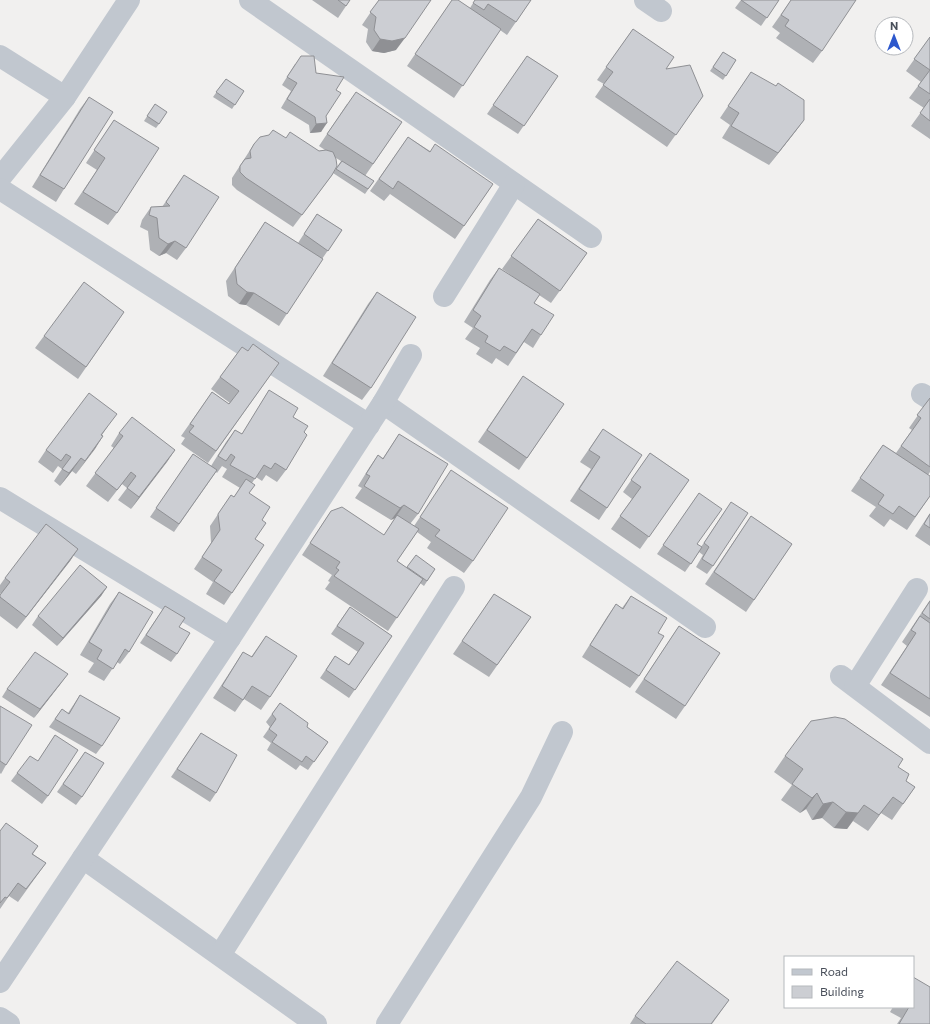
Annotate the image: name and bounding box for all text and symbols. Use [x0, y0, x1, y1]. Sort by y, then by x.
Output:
north arrow [874, 16, 914, 56]
text: N [890, 19, 898, 32]
legend [784, 956, 914, 1008]
text: Road [820, 964, 848, 978]
text: Building [820, 984, 864, 998]

